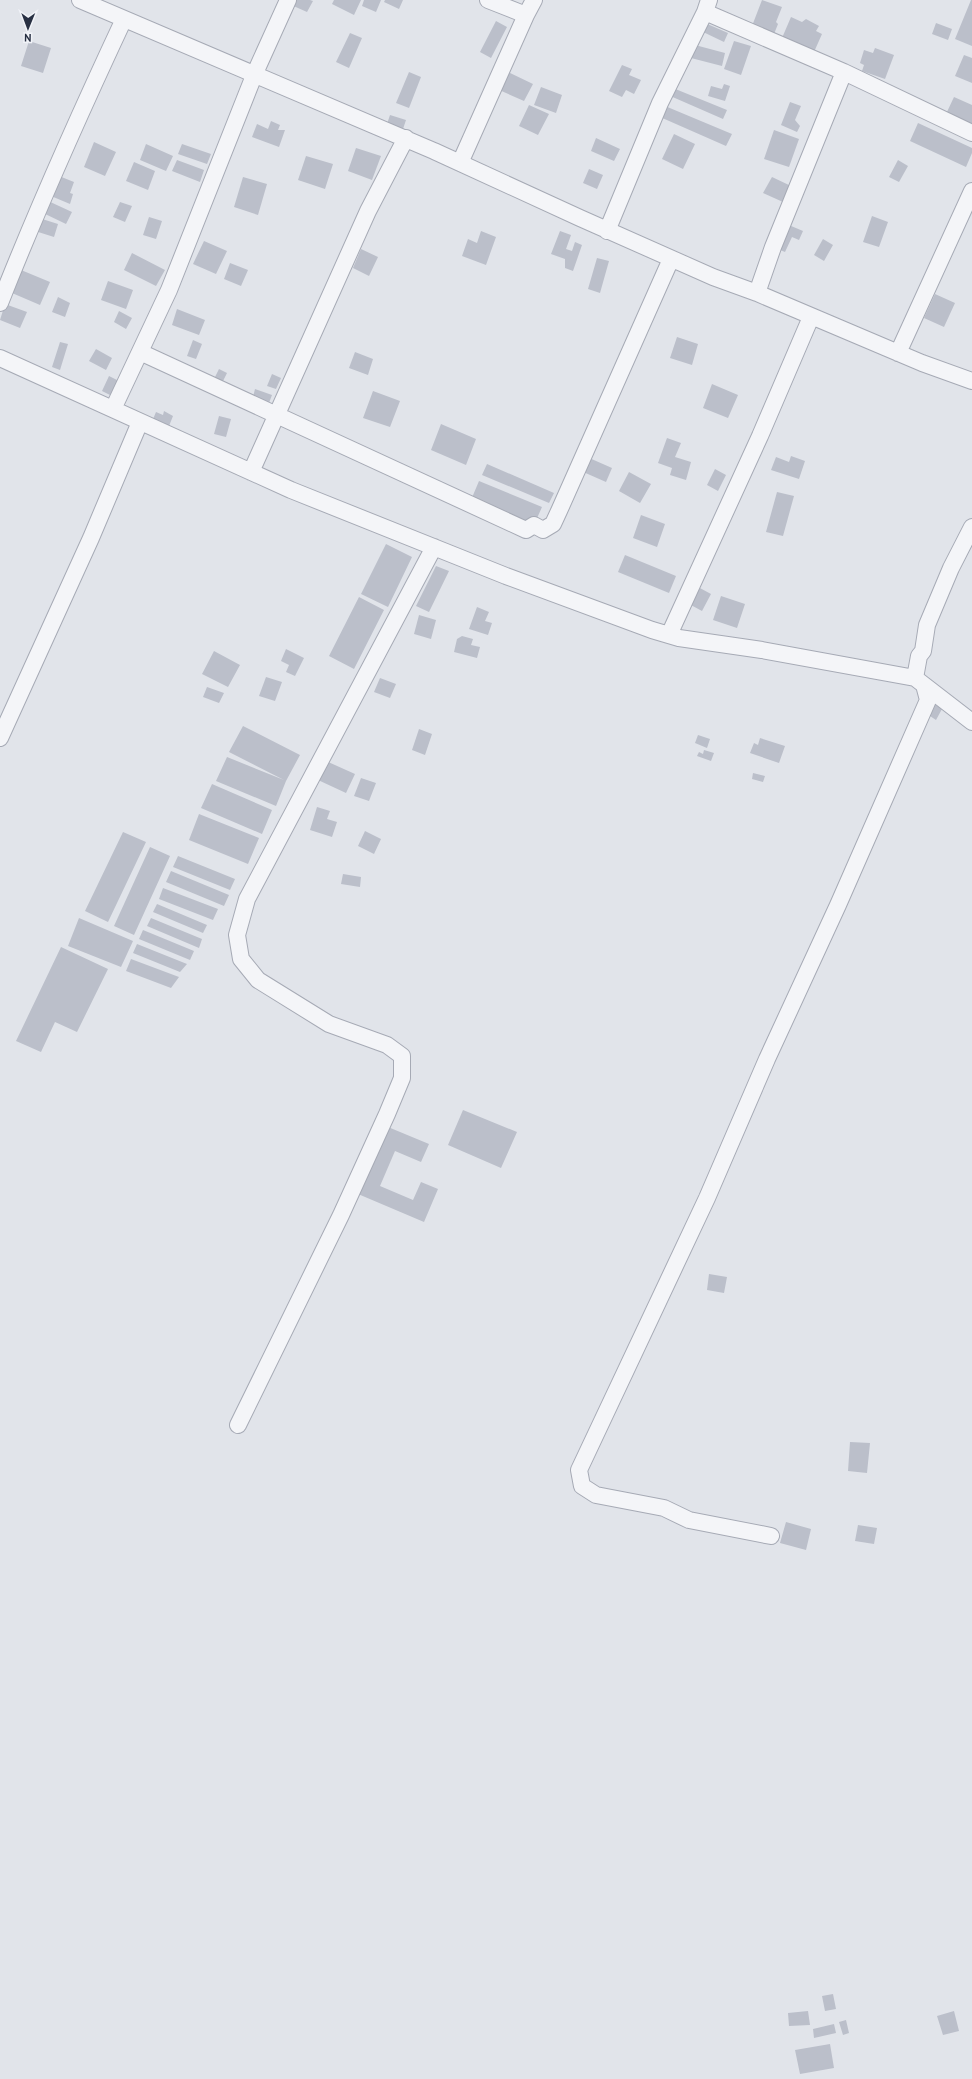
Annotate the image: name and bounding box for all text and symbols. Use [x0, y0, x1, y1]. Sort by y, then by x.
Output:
north arrow [8, 8, 48, 48]
text: N [24, 31, 32, 45]

